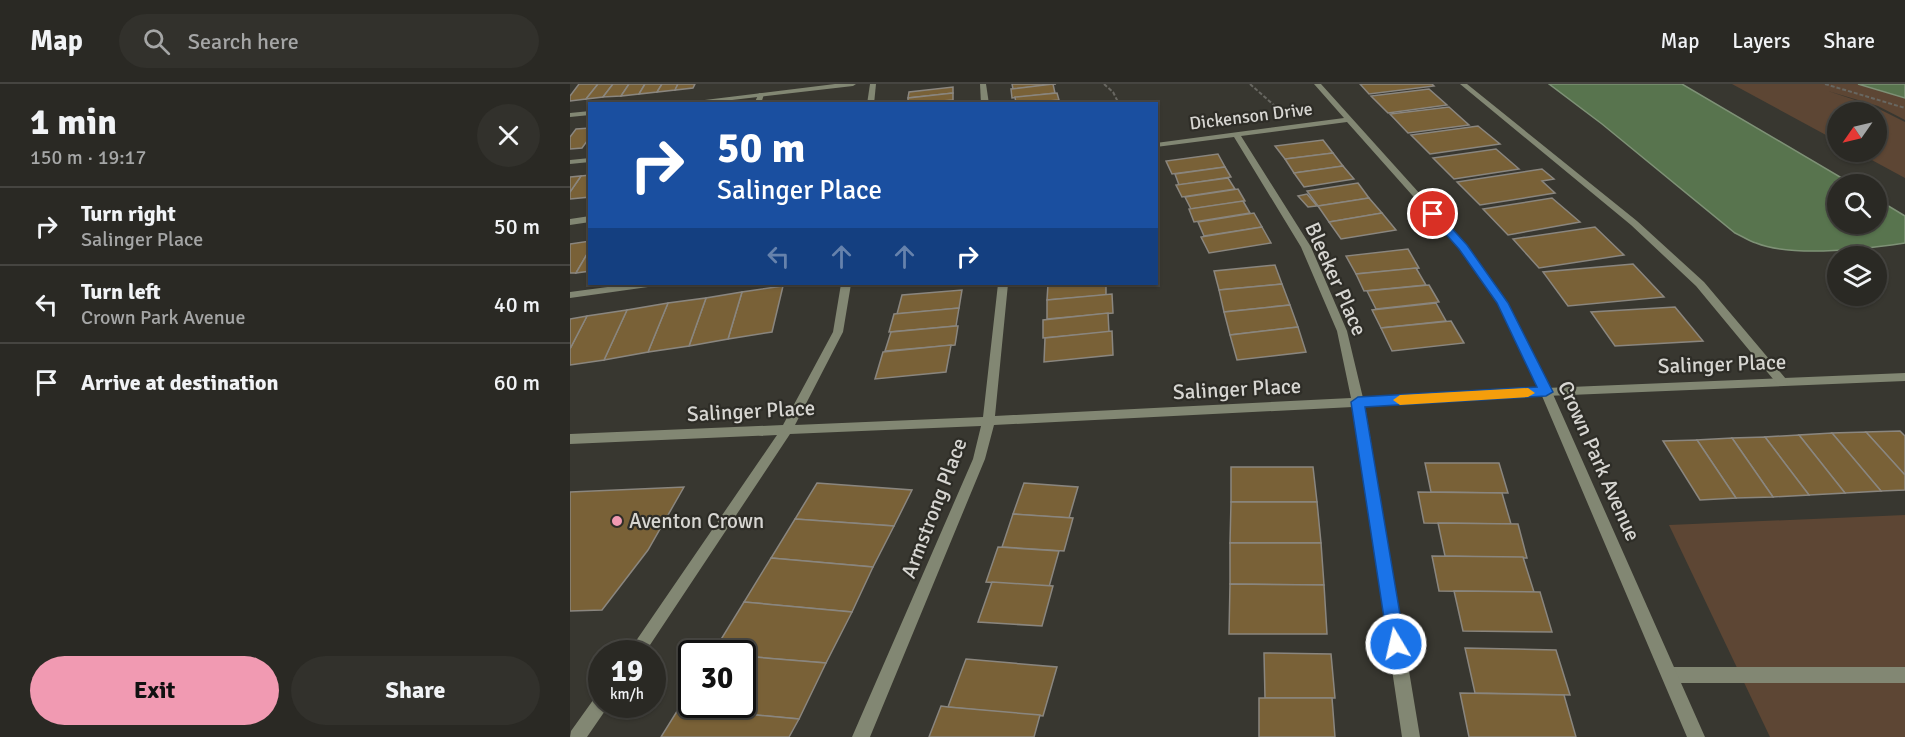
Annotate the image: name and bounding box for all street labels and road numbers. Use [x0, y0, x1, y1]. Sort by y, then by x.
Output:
street label: Dickenson Drive [1188, 98, 1314, 134]
street label: Bleeker Place [1299, 218, 1373, 340]
street label: Salinger Place [1657, 349, 1787, 379]
street label: Salinger Place [1172, 373, 1302, 405]
street label: Crown Park Avenue [1552, 377, 1646, 545]
street label: Salinger Place [686, 395, 816, 427]
street label: Armstrong Place [895, 434, 973, 582]

